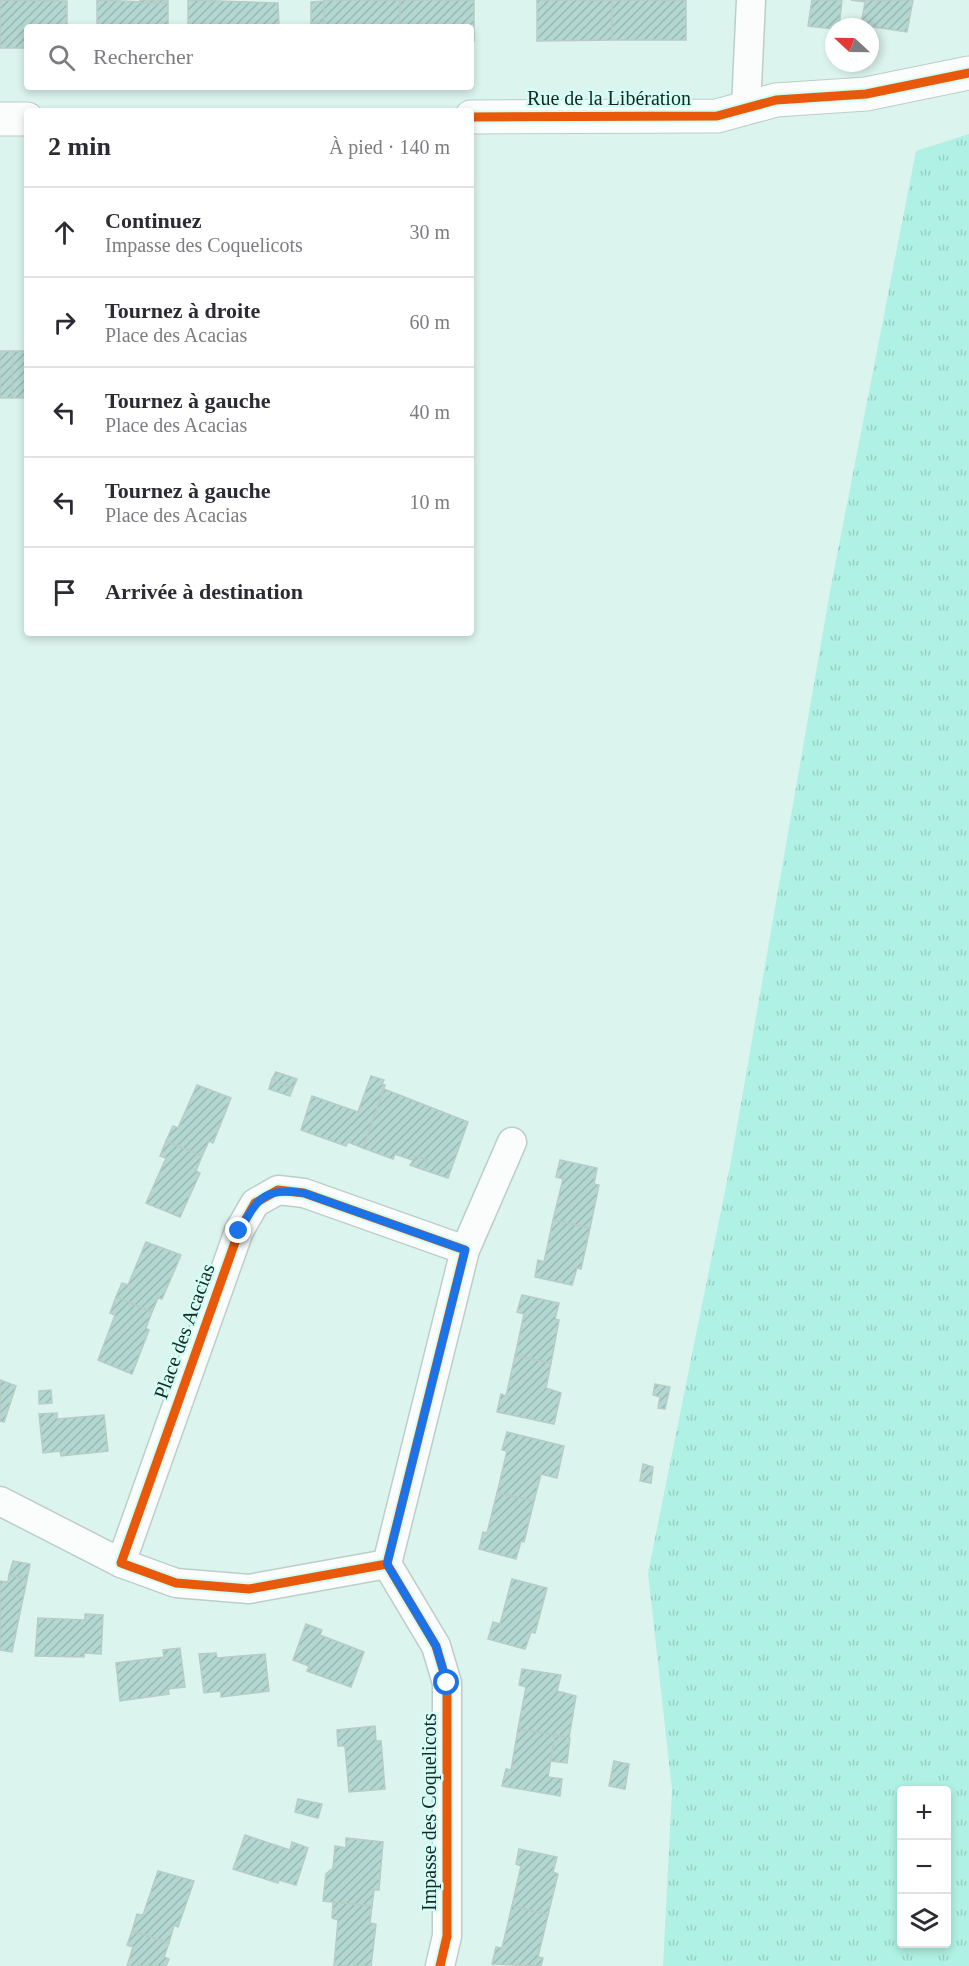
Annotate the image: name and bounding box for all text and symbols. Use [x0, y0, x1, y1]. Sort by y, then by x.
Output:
north arrow [825, 18, 879, 72]
search box [24, 24, 474, 90]
icon: search [45, 41, 78, 74]
text: Rechercher [93, 44, 193, 69]
street label: Rue de la Libération [527, 87, 691, 109]
text: 2 min [48, 132, 111, 161]
text: À pied · 140 m [329, 136, 450, 158]
text: Continuez [105, 208, 202, 233]
icon: ahead [48, 216, 81, 249]
text: 30 m [409, 221, 450, 243]
text: Impasse des Coquelicots [105, 234, 303, 256]
text: Tournez à droite [105, 298, 260, 323]
icon: right [48, 306, 81, 339]
text: 60 m [409, 311, 450, 333]
text: Place des Acacias [105, 324, 247, 346]
text: Tournez à gauche [105, 388, 270, 413]
icon: left [48, 396, 81, 429]
text: 40 m [409, 401, 450, 423]
text: Place des Acacias [105, 414, 247, 436]
text: Tournez à gauche [105, 478, 270, 503]
icon: left [48, 486, 81, 519]
text: 10 m [409, 491, 450, 513]
text: Place des Acacias [105, 504, 247, 526]
icon: arrive [48, 576, 81, 609]
text: Arrivée à destination [105, 579, 303, 604]
route end [225, 1217, 251, 1243]
street label: Place des Acacias [149, 1260, 219, 1402]
route start [433, 1669, 459, 1695]
street label: Impasse des Coquelicots [418, 1713, 441, 1911]
map controls [897, 1786, 951, 1948]
button: + [897, 1786, 951, 1840]
button: − [897, 1840, 951, 1894]
button: layers [897, 1894, 951, 1948]

